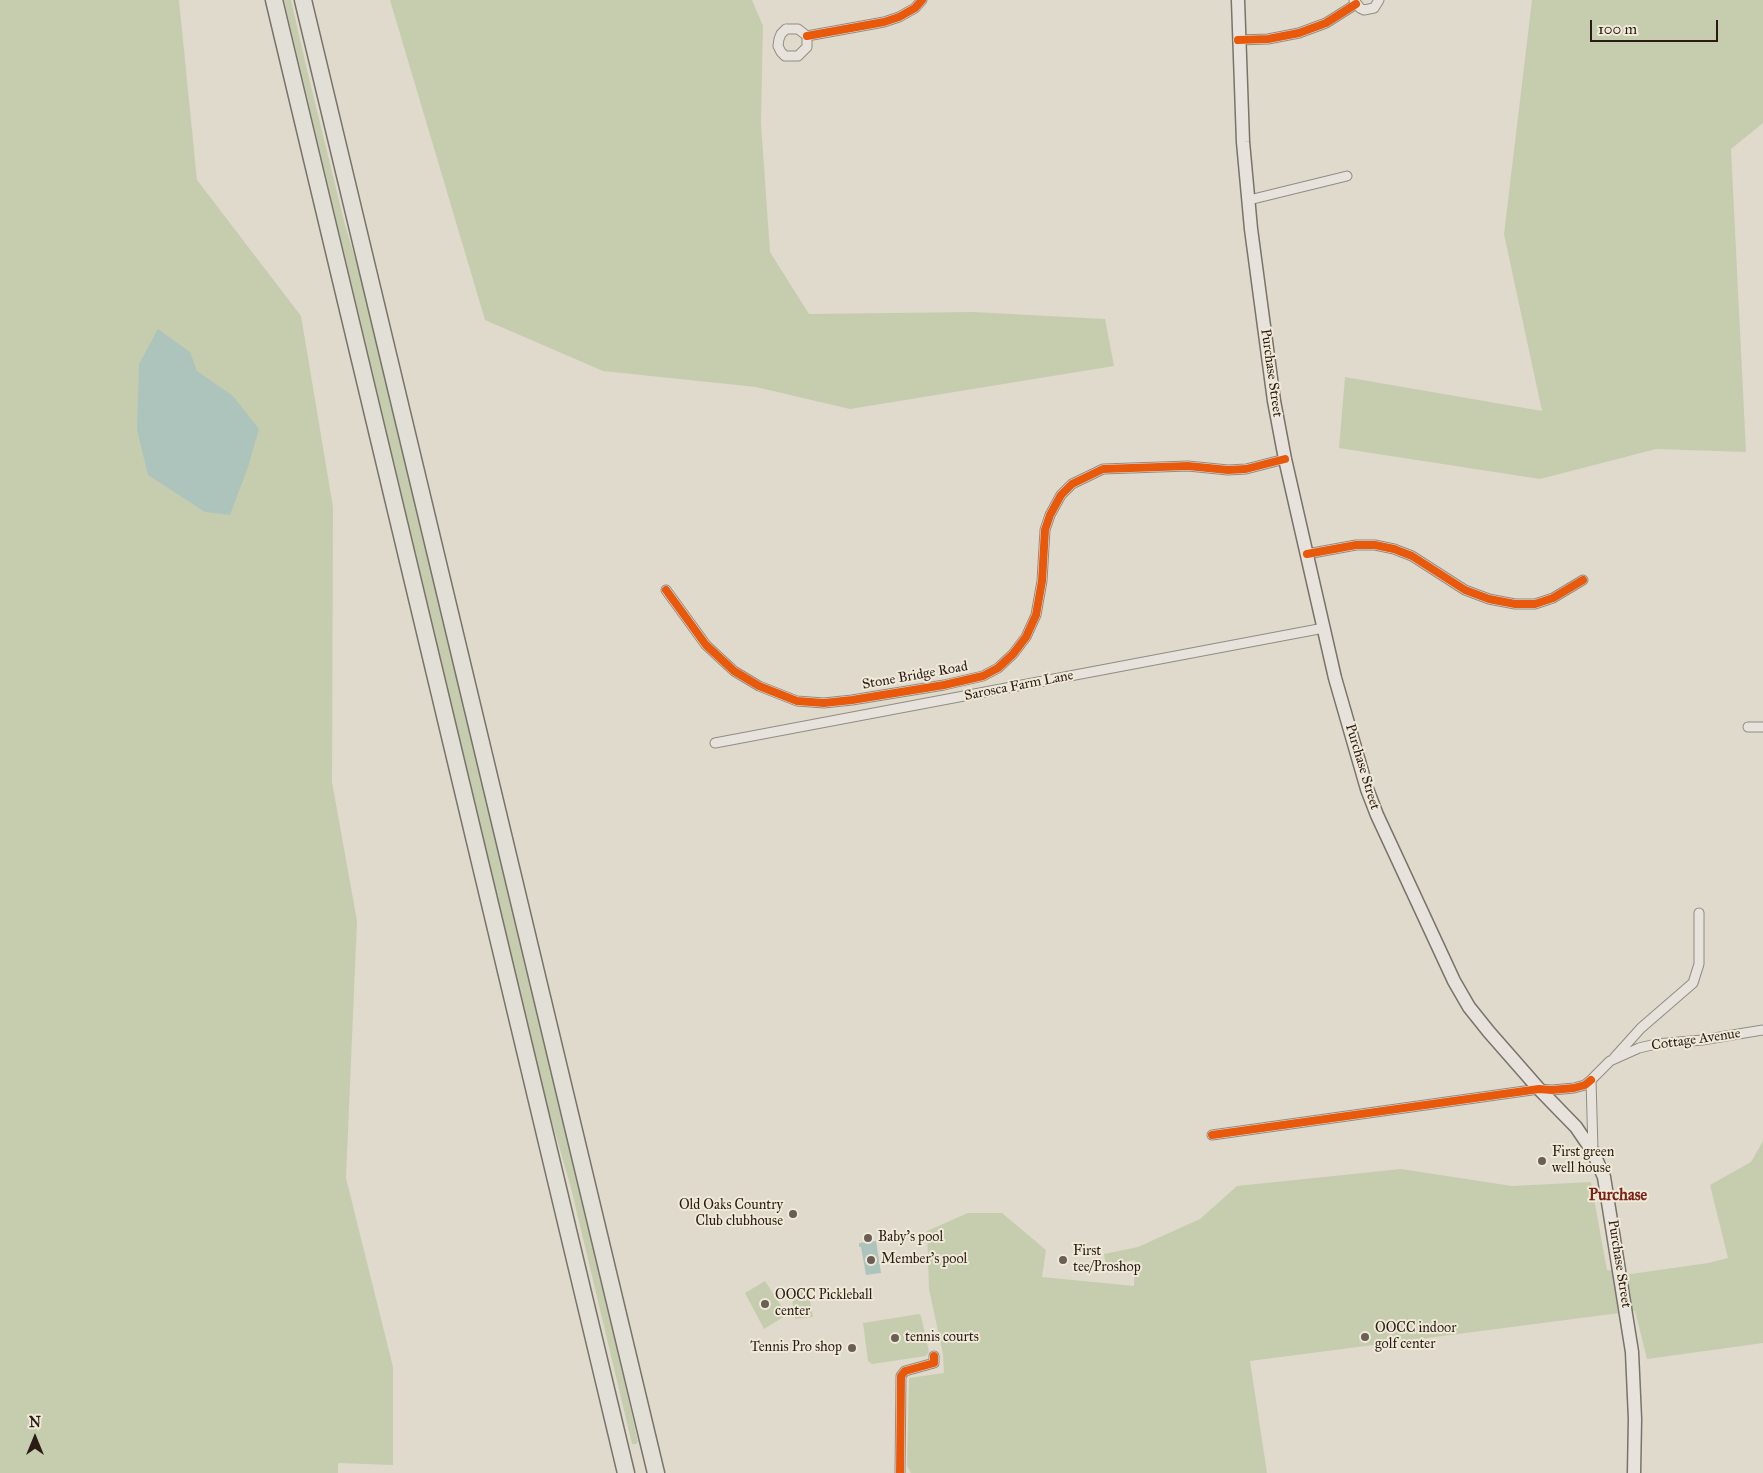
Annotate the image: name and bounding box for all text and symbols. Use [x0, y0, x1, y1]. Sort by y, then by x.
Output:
scale bar [1593, 10, 1720, 42]
text: 100 m [1598, 20, 1637, 38]
street label: Purchase Street [1256, 328, 1286, 418]
street label: Stone Bridge Road [861, 658, 969, 694]
street label: Sarosca Farm Lane [963, 667, 1075, 705]
street label: Purchase Street [1341, 722, 1383, 812]
street label: Cottage Avenue [1650, 1025, 1742, 1055]
place label: First green well house [1552, 1145, 1614, 1178]
marker: First green well house [1536, 1155, 1548, 1167]
district label: Purchase [1589, 1186, 1647, 1206]
place label: Old Oaks Country Club clubhouse [679, 1198, 783, 1230]
marker: Old Oaks Country Club clubhouse [787, 1208, 799, 1220]
street label: Purchase Street [1604, 1219, 1634, 1309]
place label: Baby's pool [878, 1230, 943, 1246]
marker: Baby's pool [862, 1232, 874, 1244]
place label: First tee/Proshop [1073, 1244, 1141, 1276]
place label: Member's pool [881, 1252, 967, 1268]
marker: Member's pool [865, 1254, 877, 1266]
marker: First tee/Proshop [1057, 1254, 1069, 1266]
place label: OOCC Pickleball center [775, 1288, 873, 1320]
marker: OOCC Pickleball center [759, 1298, 771, 1310]
place label: OOCC indoor golf center [1375, 1321, 1456, 1354]
place label: tennis courts [905, 1330, 979, 1346]
marker: OOCC indoor golf center [1359, 1331, 1371, 1343]
marker: tennis courts [889, 1332, 901, 1344]
place label: Tennis Pro shop [750, 1340, 842, 1356]
marker: Tennis Pro shop [846, 1342, 858, 1354]
north arrow [10, 1413, 60, 1463]
text: N [29, 1414, 41, 1431]

